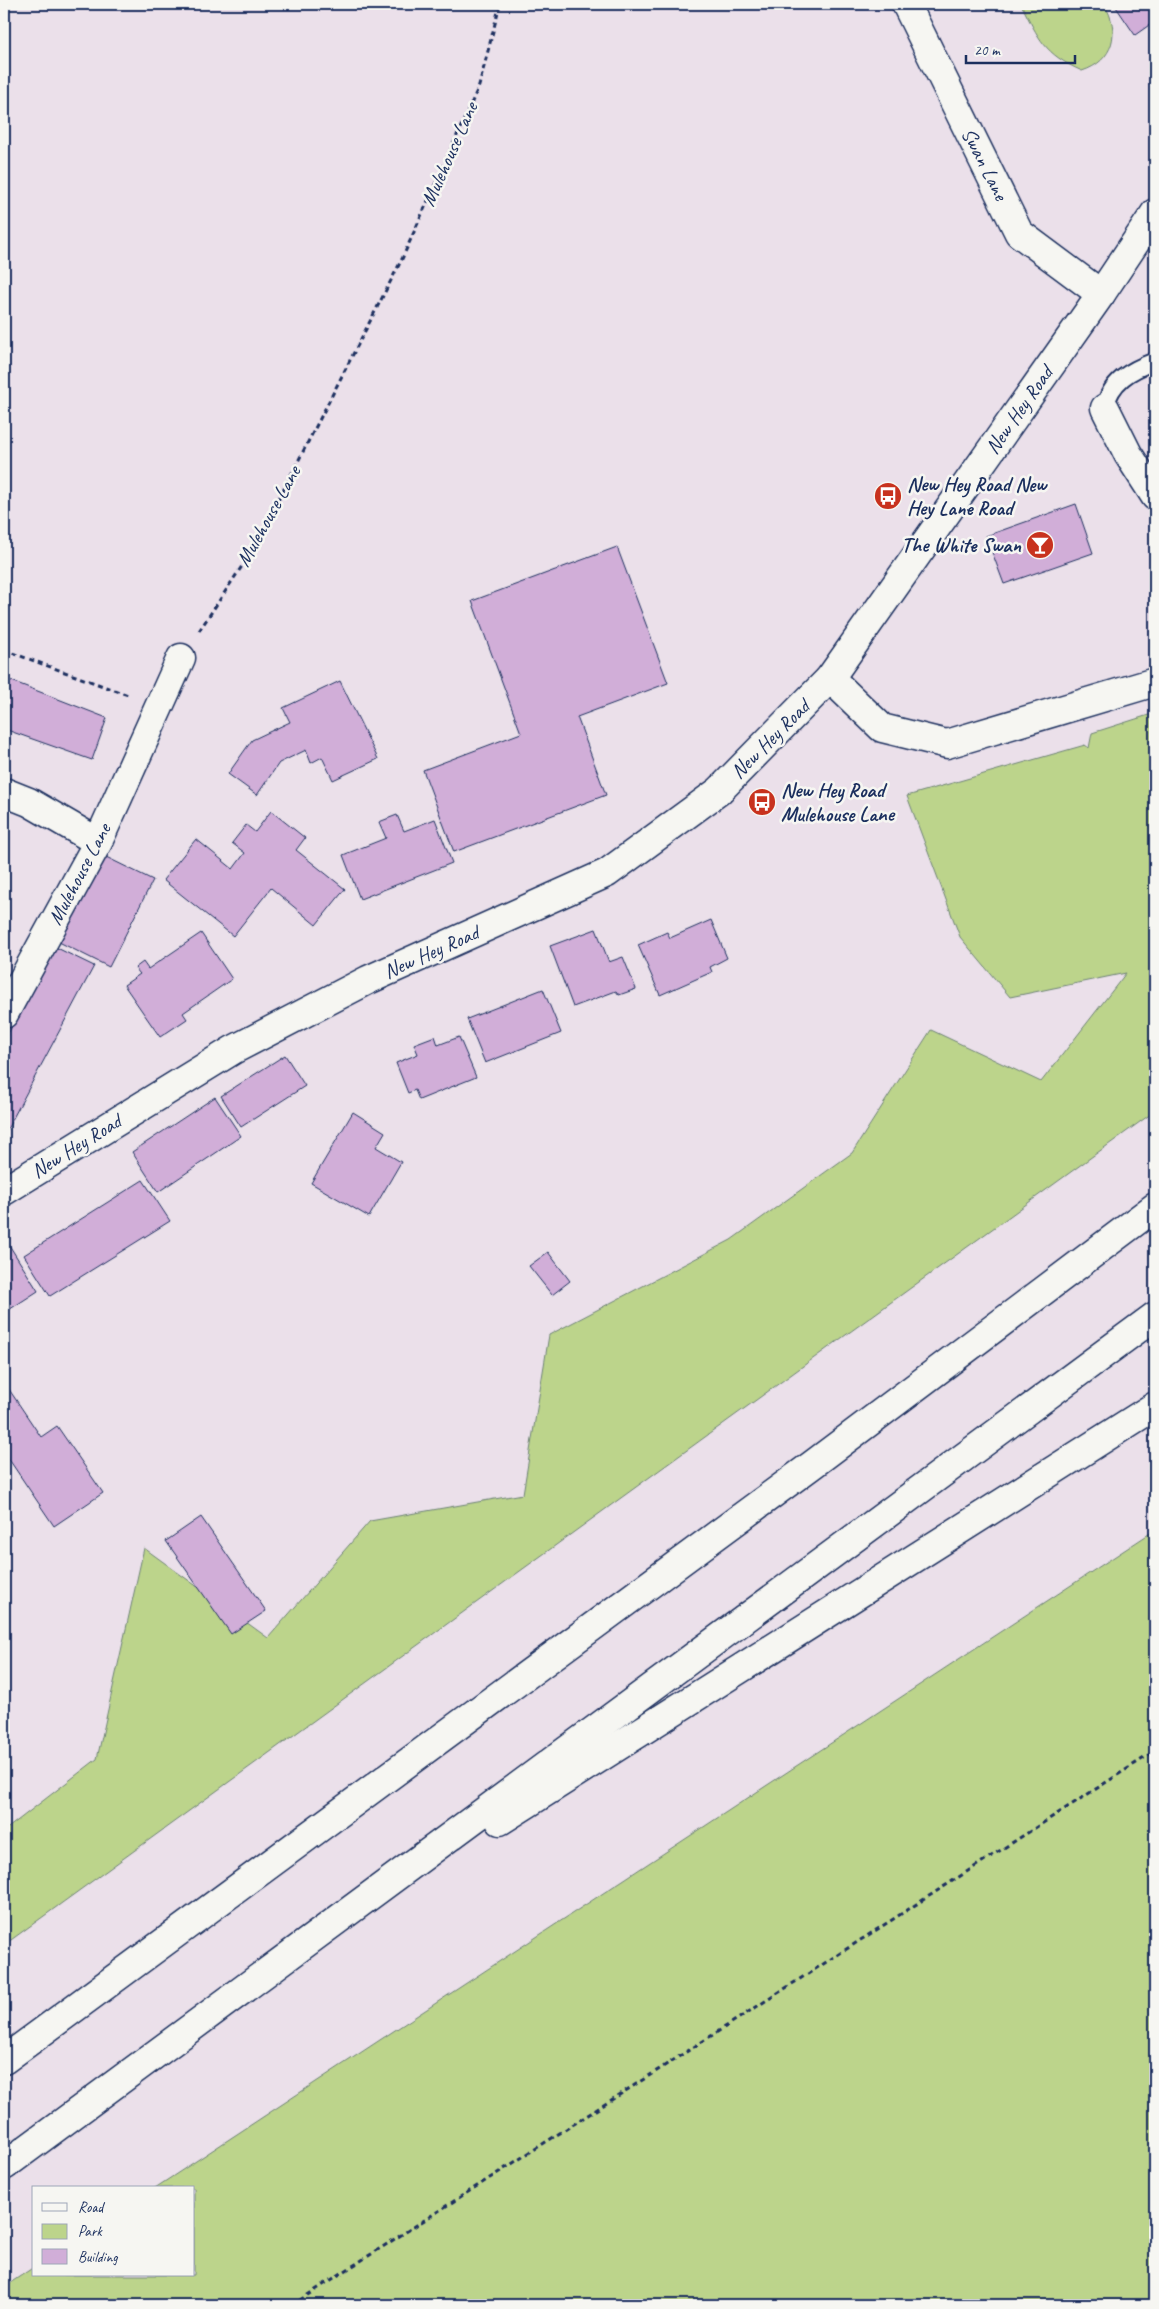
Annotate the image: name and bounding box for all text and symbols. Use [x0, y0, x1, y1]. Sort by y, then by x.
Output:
scale bar [966, 32, 1075, 64]
text: 20 m [974, 41, 1001, 60]
street label: Mulehouse Lane [415, 96, 484, 210]
street label: Swan Lane [956, 123, 1015, 206]
street label: New Hey Road [979, 359, 1060, 459]
street label: Mulehouse Lane [230, 459, 307, 571]
place label: New Hey Road New Hey Lane Road [907, 471, 1048, 521]
bus stop icon: New Hey Road New Hey Lane Road [873, 481, 903, 511]
bar icon: The White Swan [1025, 530, 1055, 560]
place label: The White Swan [901, 532, 1021, 558]
street label: New Hey Road [725, 692, 817, 784]
place label: New Hey Road Mulehouse Lane [781, 777, 896, 827]
bus stop icon: New Hey Road Mulehouse Lane [747, 787, 777, 817]
street label: Mulehouse Lane [41, 817, 118, 929]
street label: New Hey Road [379, 918, 485, 985]
street label: New Hey Road [26, 1107, 128, 1184]
legend [32, 2186, 195, 2276]
text: Road [78, 2198, 105, 2217]
text: Park [78, 2222, 103, 2241]
text: Building [78, 2248, 118, 2267]

